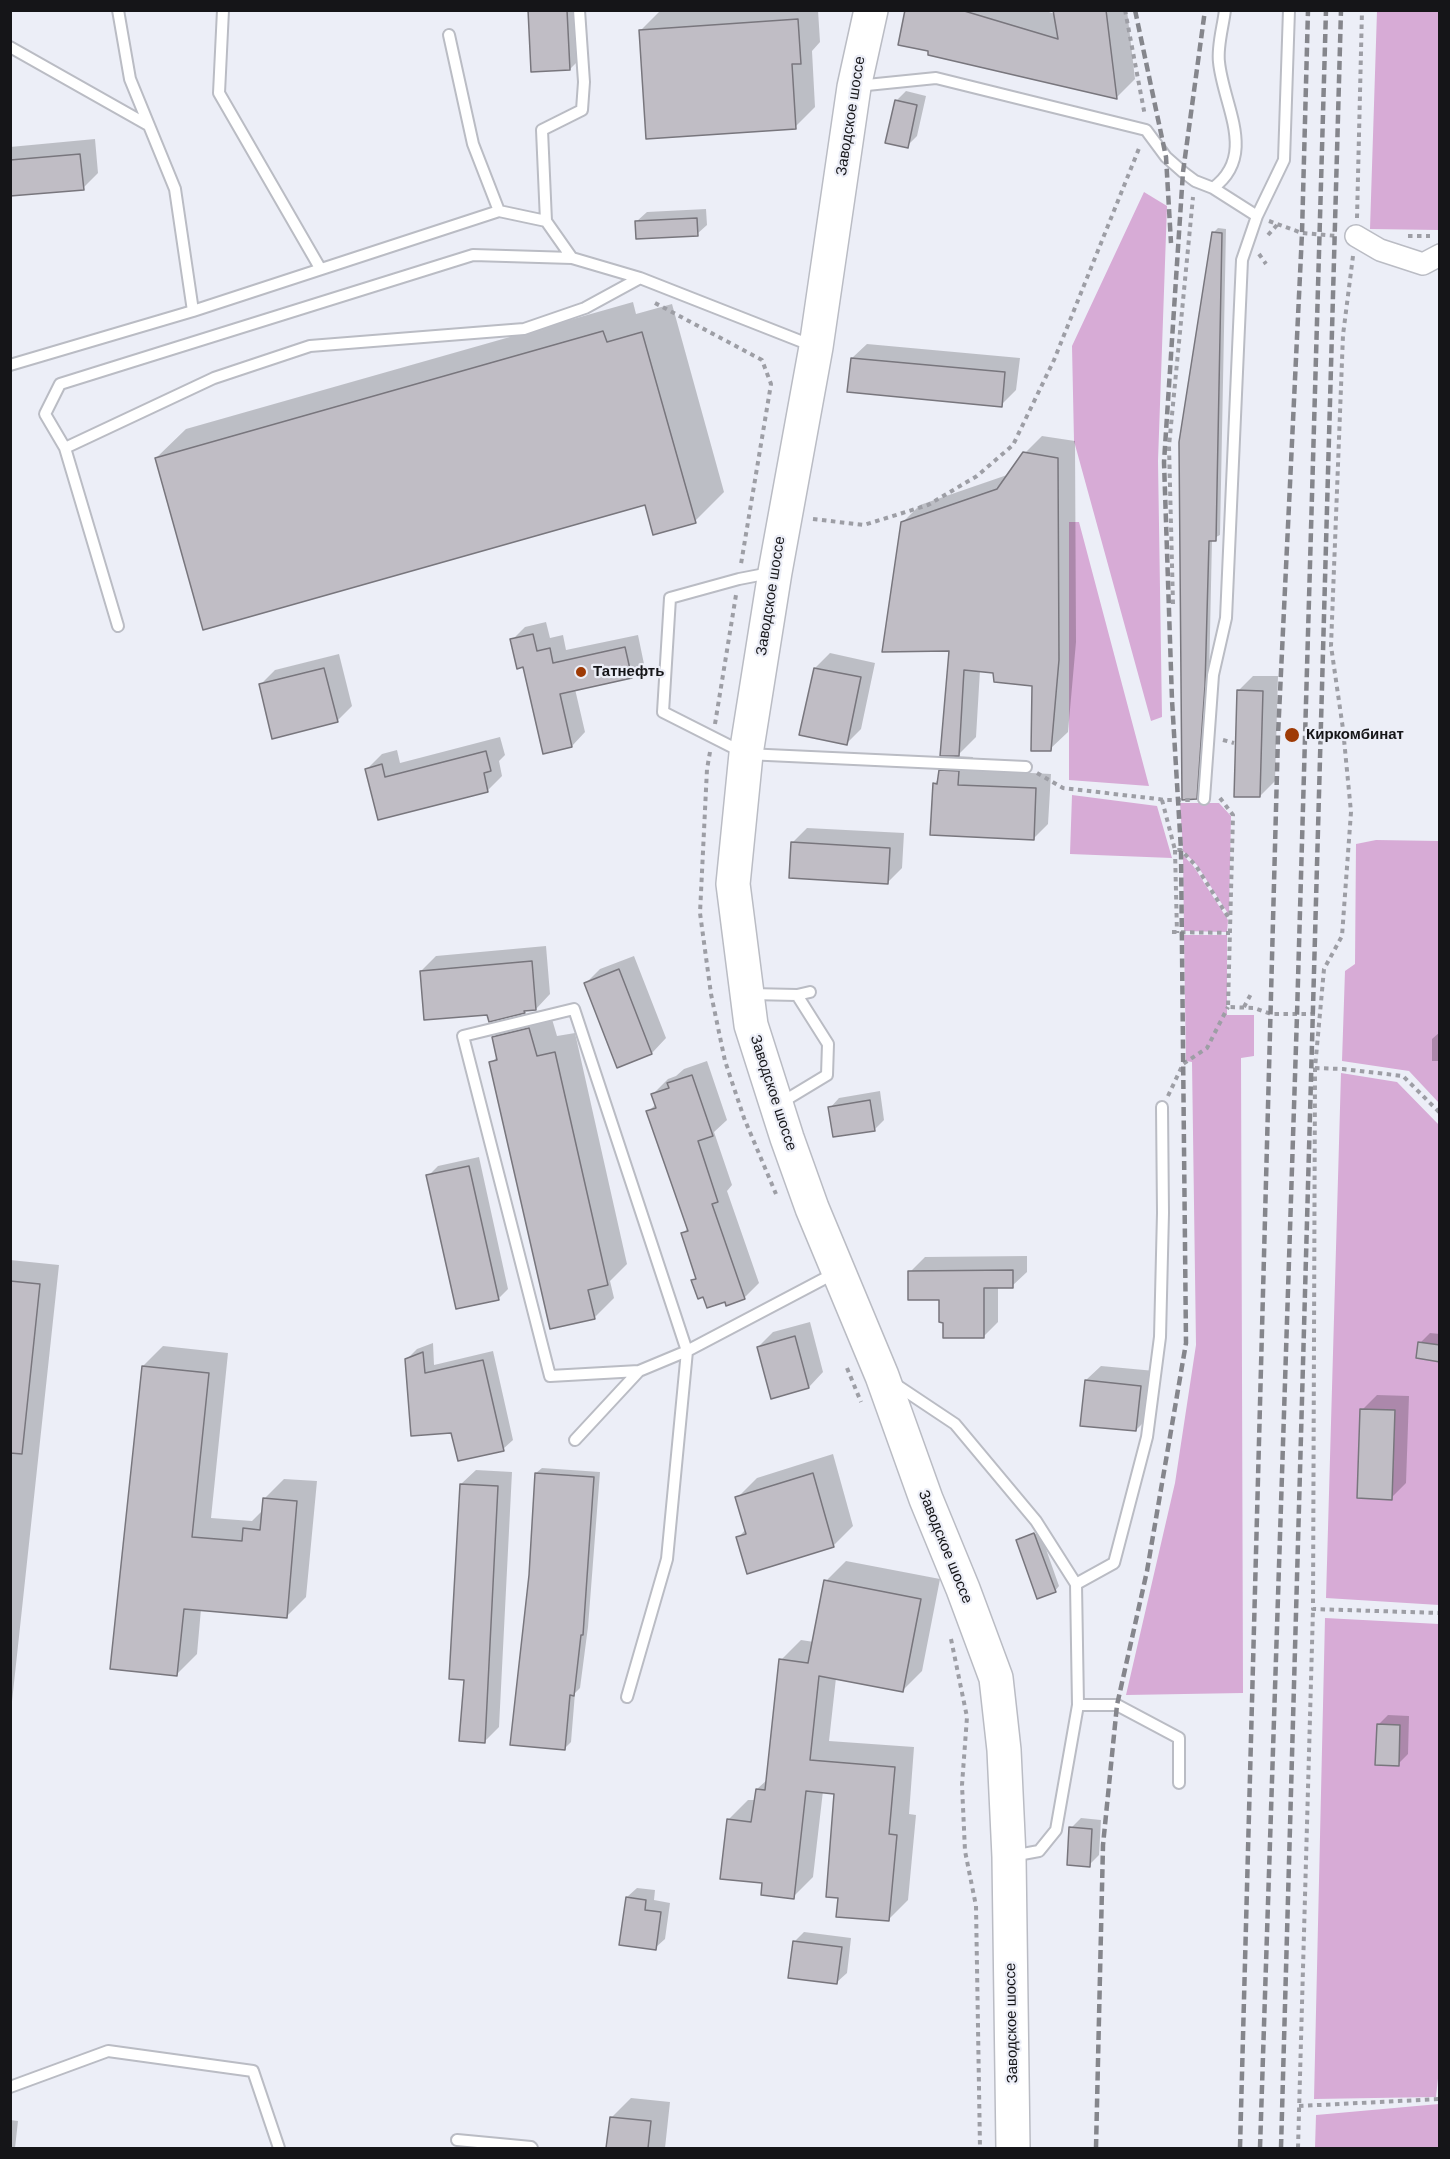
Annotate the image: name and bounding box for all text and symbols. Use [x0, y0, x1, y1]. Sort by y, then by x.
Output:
street label: Заводское шоссе [833, 55, 869, 177]
street label: Заводское шоссе [753, 535, 789, 657]
place label: Татнефть [593, 663, 664, 681]
marker: Татнефть [574, 665, 588, 679]
marker: Киркомбинат [1283, 726, 1301, 744]
place label: Киркомбинат [1306, 726, 1404, 744]
street label: Заводское шоссе [746, 1033, 800, 1153]
street label: Заводское шоссе [914, 1488, 976, 1606]
street label: Заводское шоссе [1002, 1962, 1022, 2084]

